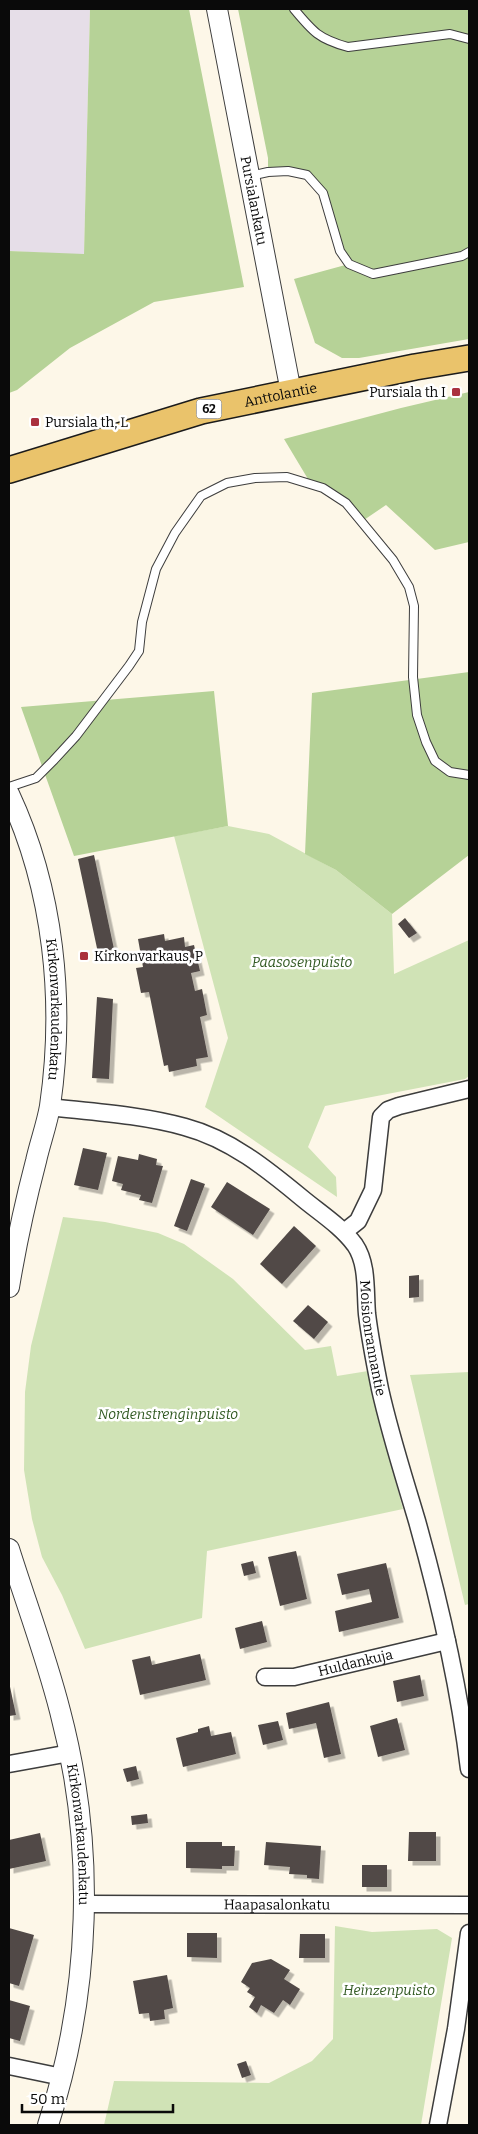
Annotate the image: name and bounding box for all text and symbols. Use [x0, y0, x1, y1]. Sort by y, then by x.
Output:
street label: Pursialankatu [237, 154, 271, 247]
street label: Anttolantie [243, 379, 318, 410]
place label: Pursiala th I [369, 384, 446, 401]
marker: Pursiala th I [450, 386, 462, 398]
road number: 62 [196, 399, 222, 418]
place label: Pursiala th, L [45, 414, 128, 431]
marker: Pursiala th, L [29, 416, 41, 428]
street label: Kirkonvarkaudenkatu [42, 937, 65, 1081]
place label: Kirkonvarkaus, P [94, 948, 203, 965]
marker: Kirkonvarkaus, P [78, 950, 90, 962]
park label: Paasosenpuisto [252, 954, 353, 971]
street label: Moisionrannantie [357, 1280, 390, 1398]
park label: Nordenstrenginpuisto [98, 1406, 238, 1423]
street label: Huldankuja [316, 1645, 395, 1680]
street label: Kirkonvarkaudenkatu [63, 1762, 92, 1906]
street label: Haapasalonkatu [224, 1896, 331, 1913]
park label: Heinzenpuisto [343, 1982, 435, 1999]
scale bar [22, 2082, 174, 2114]
text: 50 m [30, 2090, 66, 2108]

